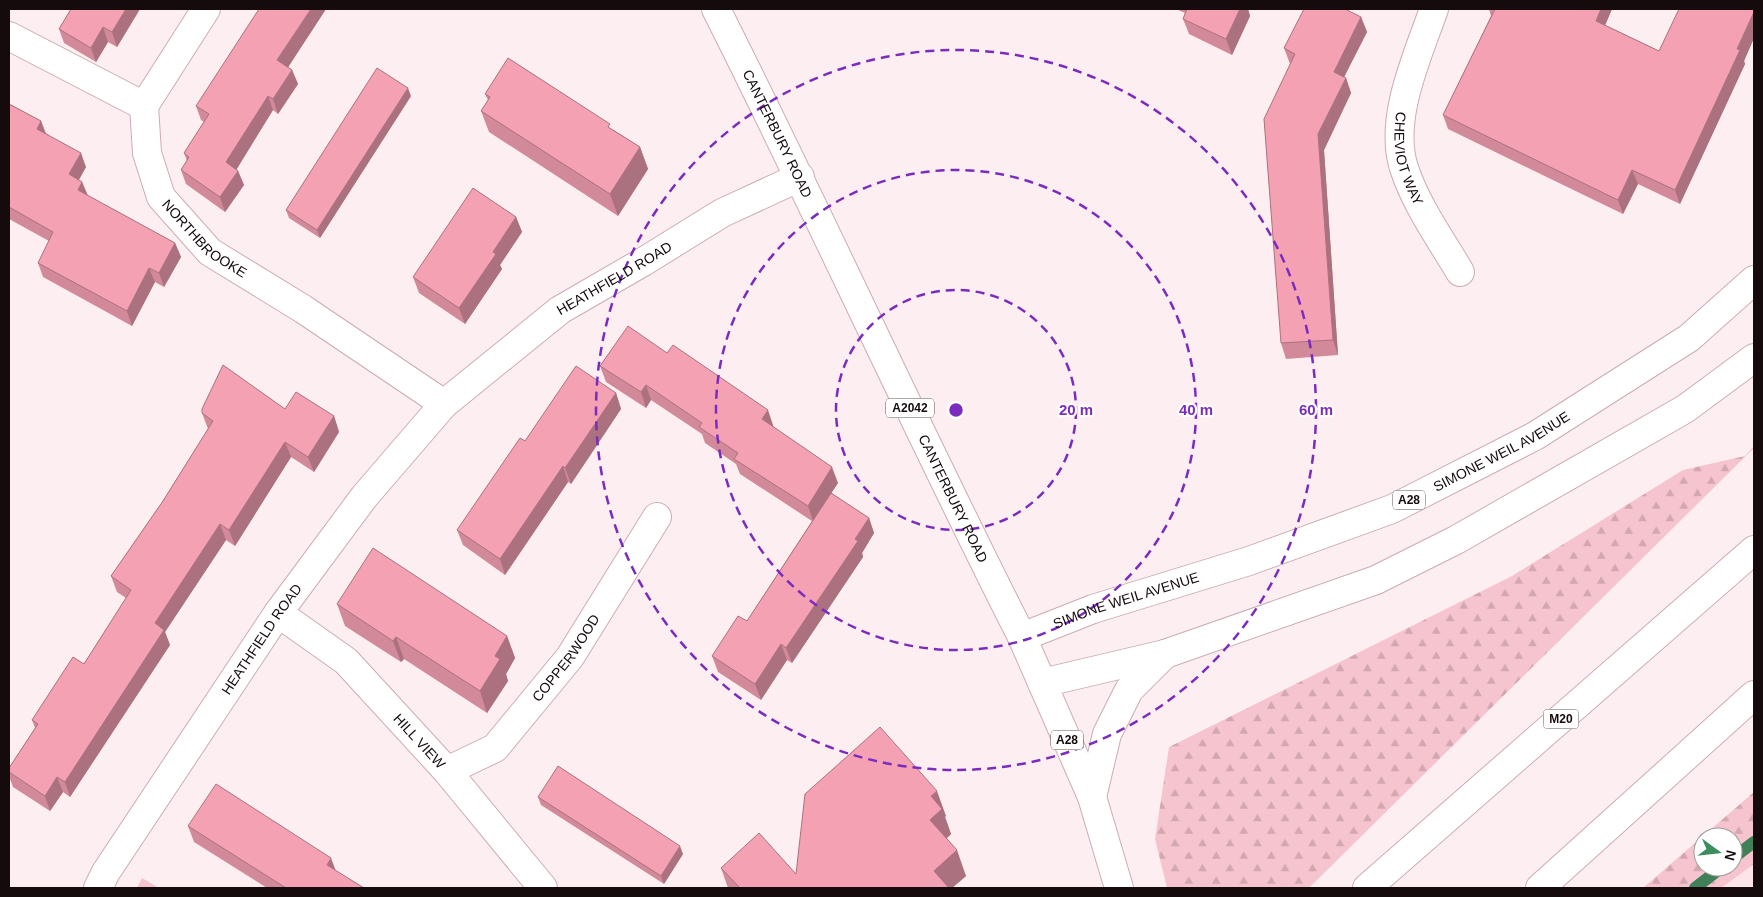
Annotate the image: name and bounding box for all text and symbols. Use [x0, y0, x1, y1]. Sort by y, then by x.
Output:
street label: CANTERBURY ROAD [740, 67, 815, 200]
street label: CHEVIOT WAY [1391, 111, 1427, 208]
street label: NORTHBROOKE [159, 196, 250, 281]
street label: HEATHFIELD ROAD [554, 238, 675, 318]
road number: A2042 [886, 398, 934, 418]
centre of rings [947, 401, 965, 419]
text: 20 m [1059, 401, 1093, 418]
text: 40 m [1179, 401, 1213, 418]
text: 60 m [1299, 401, 1333, 418]
street label: SIMONE WEIL AVENUE [1431, 408, 1573, 495]
street label: CANTERBURY ROAD [915, 432, 991, 565]
road number: A28 [1393, 490, 1425, 510]
street label: SIMONE WEIL AVENUE [1051, 569, 1201, 632]
street label: HEATHFIELD ROAD [218, 581, 305, 697]
street label: COPPERWOOD [529, 611, 603, 705]
street label: HILL VIEW [390, 710, 449, 772]
road number: M20 [1544, 710, 1578, 729]
road number: A28 [1051, 730, 1083, 750]
north arrow [1693, 827, 1743, 877]
text: N [1722, 848, 1740, 862]

